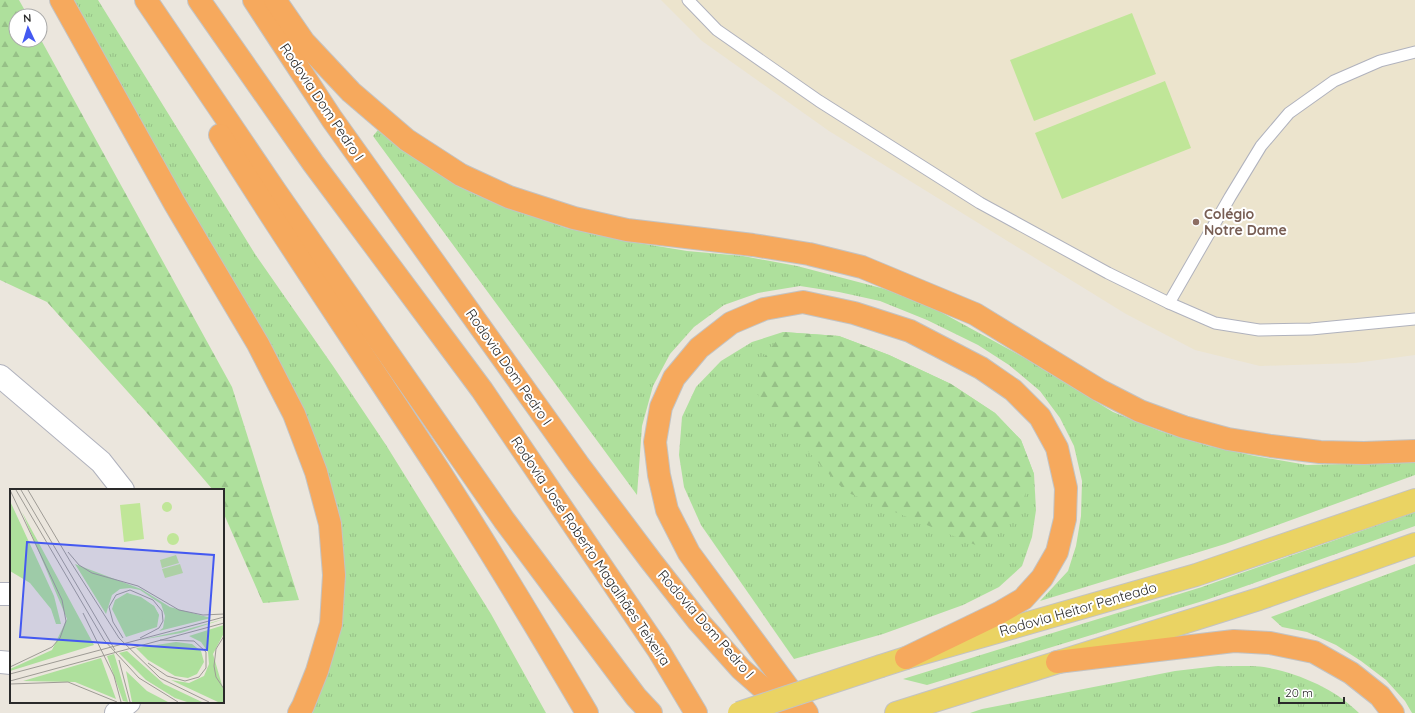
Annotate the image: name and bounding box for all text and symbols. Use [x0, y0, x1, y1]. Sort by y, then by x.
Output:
north arrow [8, 8, 48, 48]
text: N [23, 11, 32, 25]
street label: Rodovia Dom Pedro I [276, 40, 368, 164]
place label: Colégio Notre Dame [1204, 205, 1287, 239]
marker: Colégio Notre Dame [1191, 217, 1201, 227]
street label: Rodovia Dom Pedro I [462, 305, 556, 429]
street label: Rodovia José Roberto Magalhães Teixeira [507, 433, 675, 669]
inset map [10, 489, 224, 703]
street label: Rodovia Dom Pedro I [654, 566, 758, 682]
street label: Rodovia Heitor Penteado [997, 578, 1159, 640]
scale bar [1279, 679, 1344, 705]
text: 20 m [1285, 685, 1313, 700]

